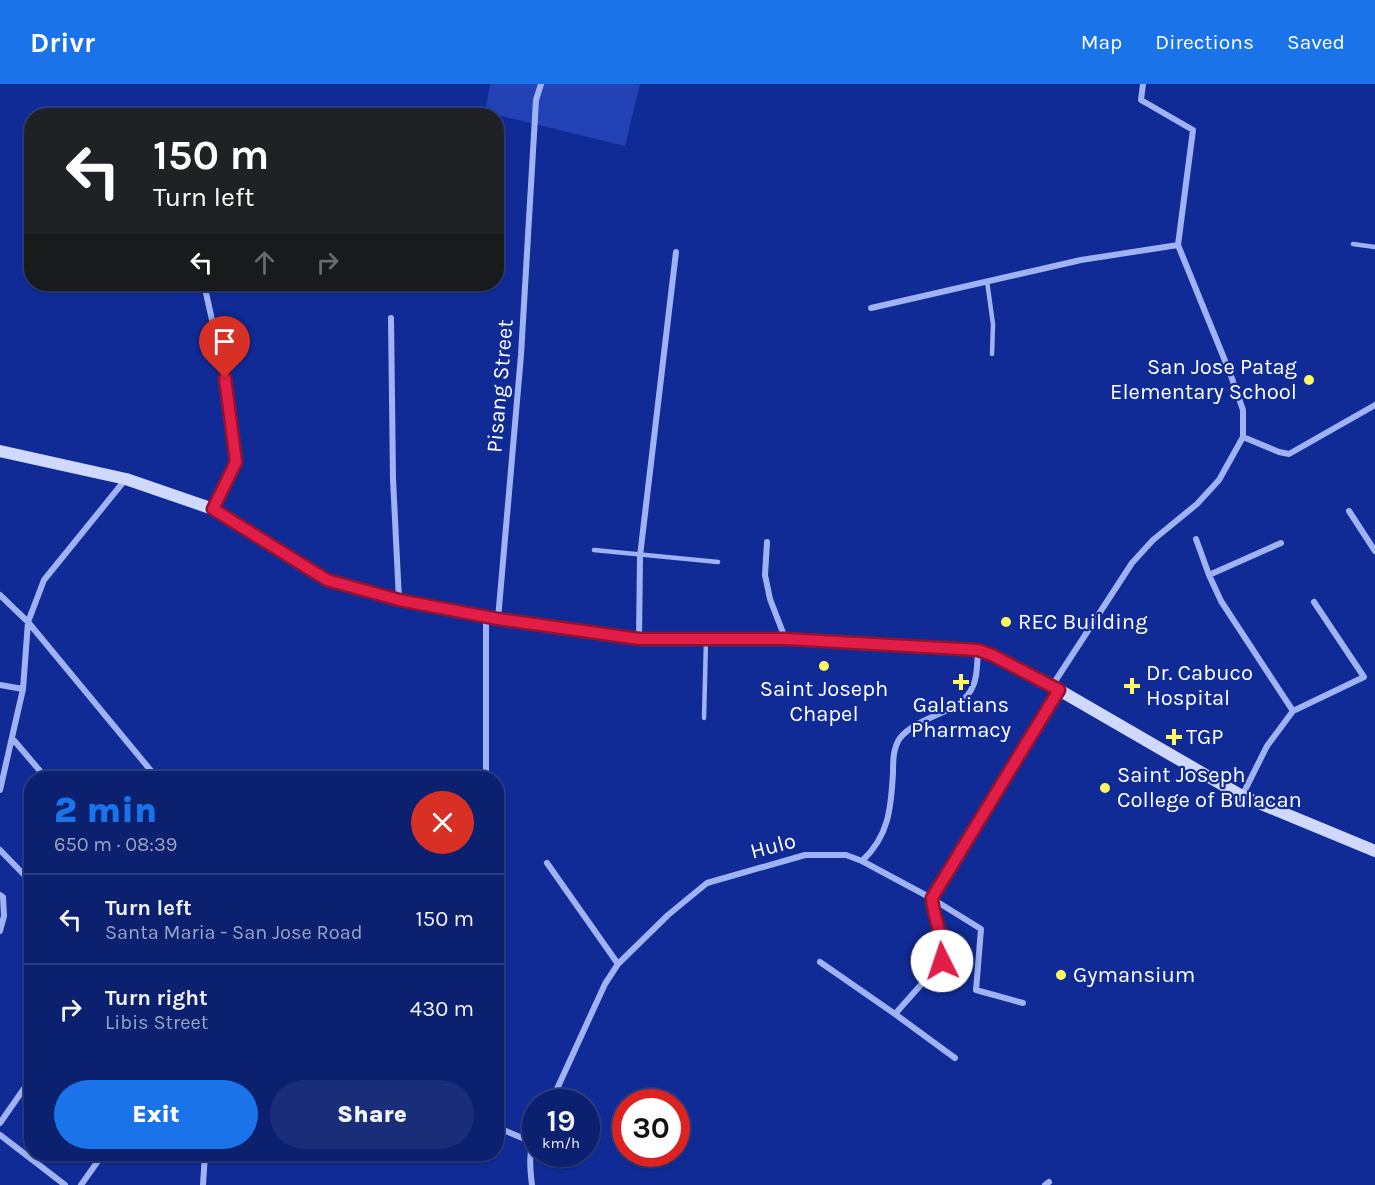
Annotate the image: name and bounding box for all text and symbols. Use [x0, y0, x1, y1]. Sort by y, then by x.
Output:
text: Drivr [30, 26, 95, 59]
text: Map [1081, 30, 1122, 54]
text: Directions [1155, 30, 1254, 54]
text: Saved [1287, 30, 1345, 54]
text: 150 m [153, 130, 269, 180]
icon: left [54, 132, 132, 210]
text: Turn left [153, 181, 254, 213]
icon: left [185, 246, 218, 279]
icon: ahead [248, 246, 281, 279]
icon: right [311, 246, 344, 279]
pin [199, 316, 250, 378]
street label: Pisang Street [481, 318, 519, 454]
icon: arrive [208, 325, 241, 358]
place label: San Jose Patag Elementary School [1110, 354, 1298, 405]
marker: San Jose Patag Elementary School [1302, 373, 1316, 387]
place label: REC Building [1018, 609, 1148, 635]
marker: REC Building [999, 615, 1013, 629]
marker: Saint Joseph Chapel [817, 659, 831, 673]
place label: Dr. Cabuco Hospital [1146, 660, 1253, 711]
marker: Galatians Pharmacy [954, 675, 968, 689]
place label: Saint Joseph Chapel [760, 676, 888, 727]
marker: Dr. Cabuco Hospital [1123, 677, 1141, 695]
place label: Galatians Pharmacy [911, 692, 1011, 743]
place label: TGP [1186, 724, 1223, 750]
marker: TGP [1167, 730, 1181, 744]
place label: Saint Joseph College of Bulacan [1117, 762, 1302, 813]
marker: Saint Joseph College of Bulacan [1098, 781, 1112, 795]
text: 2 min [54, 789, 157, 831]
button: close [411, 791, 474, 854]
street label: Hulo [747, 827, 799, 865]
text: 650 m · 08:39 [54, 833, 177, 856]
text: Turn left [105, 895, 192, 921]
icon: left [54, 903, 87, 936]
text: 150 m [415, 906, 474, 932]
text: Santa Maria - San Jose Road [105, 921, 363, 944]
position arrow [910, 929, 974, 993]
place label: Gymansium [1073, 962, 1195, 988]
marker: Gymansium [1054, 968, 1068, 982]
text: Turn right [105, 985, 208, 1011]
icon: right [54, 993, 87, 1026]
text: 430 m [410, 996, 474, 1022]
text: Libis Street [105, 1011, 208, 1034]
button: Exit [54, 1080, 258, 1149]
button: Share [270, 1080, 474, 1149]
speed limit sign: 30 [612, 1089, 690, 1167]
text: 19 [546, 1103, 575, 1139]
text: km/h [542, 1134, 580, 1152]

